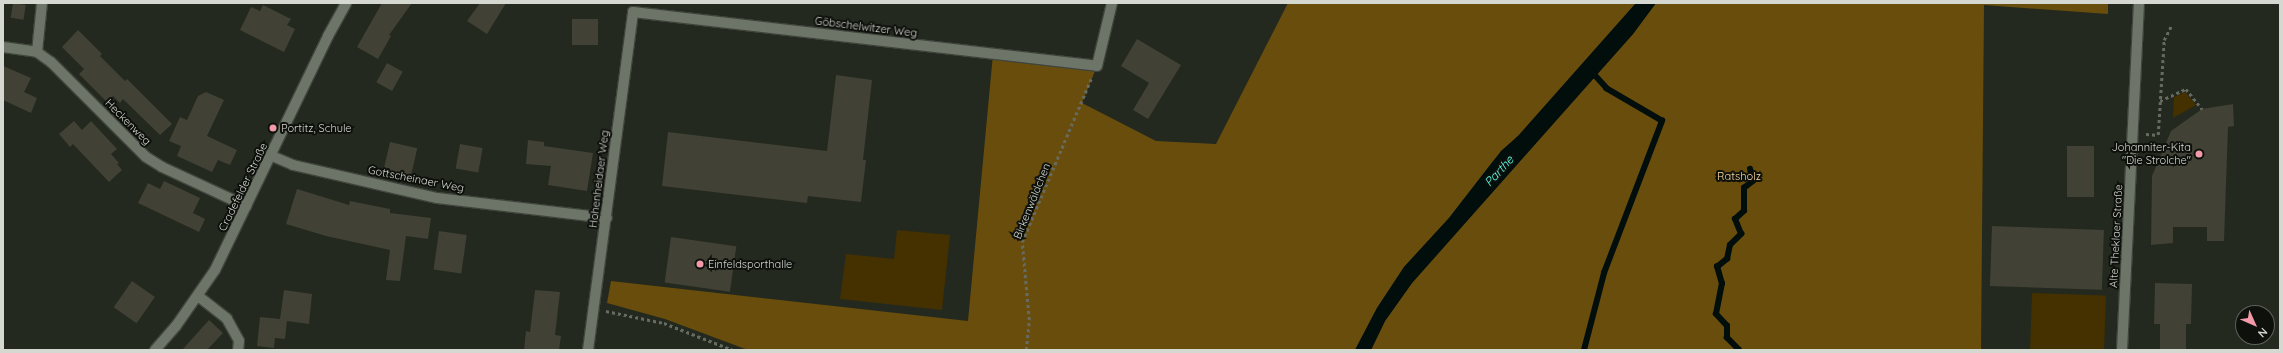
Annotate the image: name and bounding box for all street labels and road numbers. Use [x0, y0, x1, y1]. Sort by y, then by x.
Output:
street label: Göbschelwitzer Weg [814, 14, 918, 40]
street label: Heckenweg [102, 96, 154, 148]
street label: Hohenheidaer Weg [586, 129, 612, 229]
street label: Cradefelder Straße [216, 141, 270, 233]
street label: Birkenwäldchen [1011, 161, 1053, 241]
street label: Gottscheinaer Weg [367, 163, 465, 195]
street label: Alte Theklaer Straße [2107, 184, 2125, 288]

